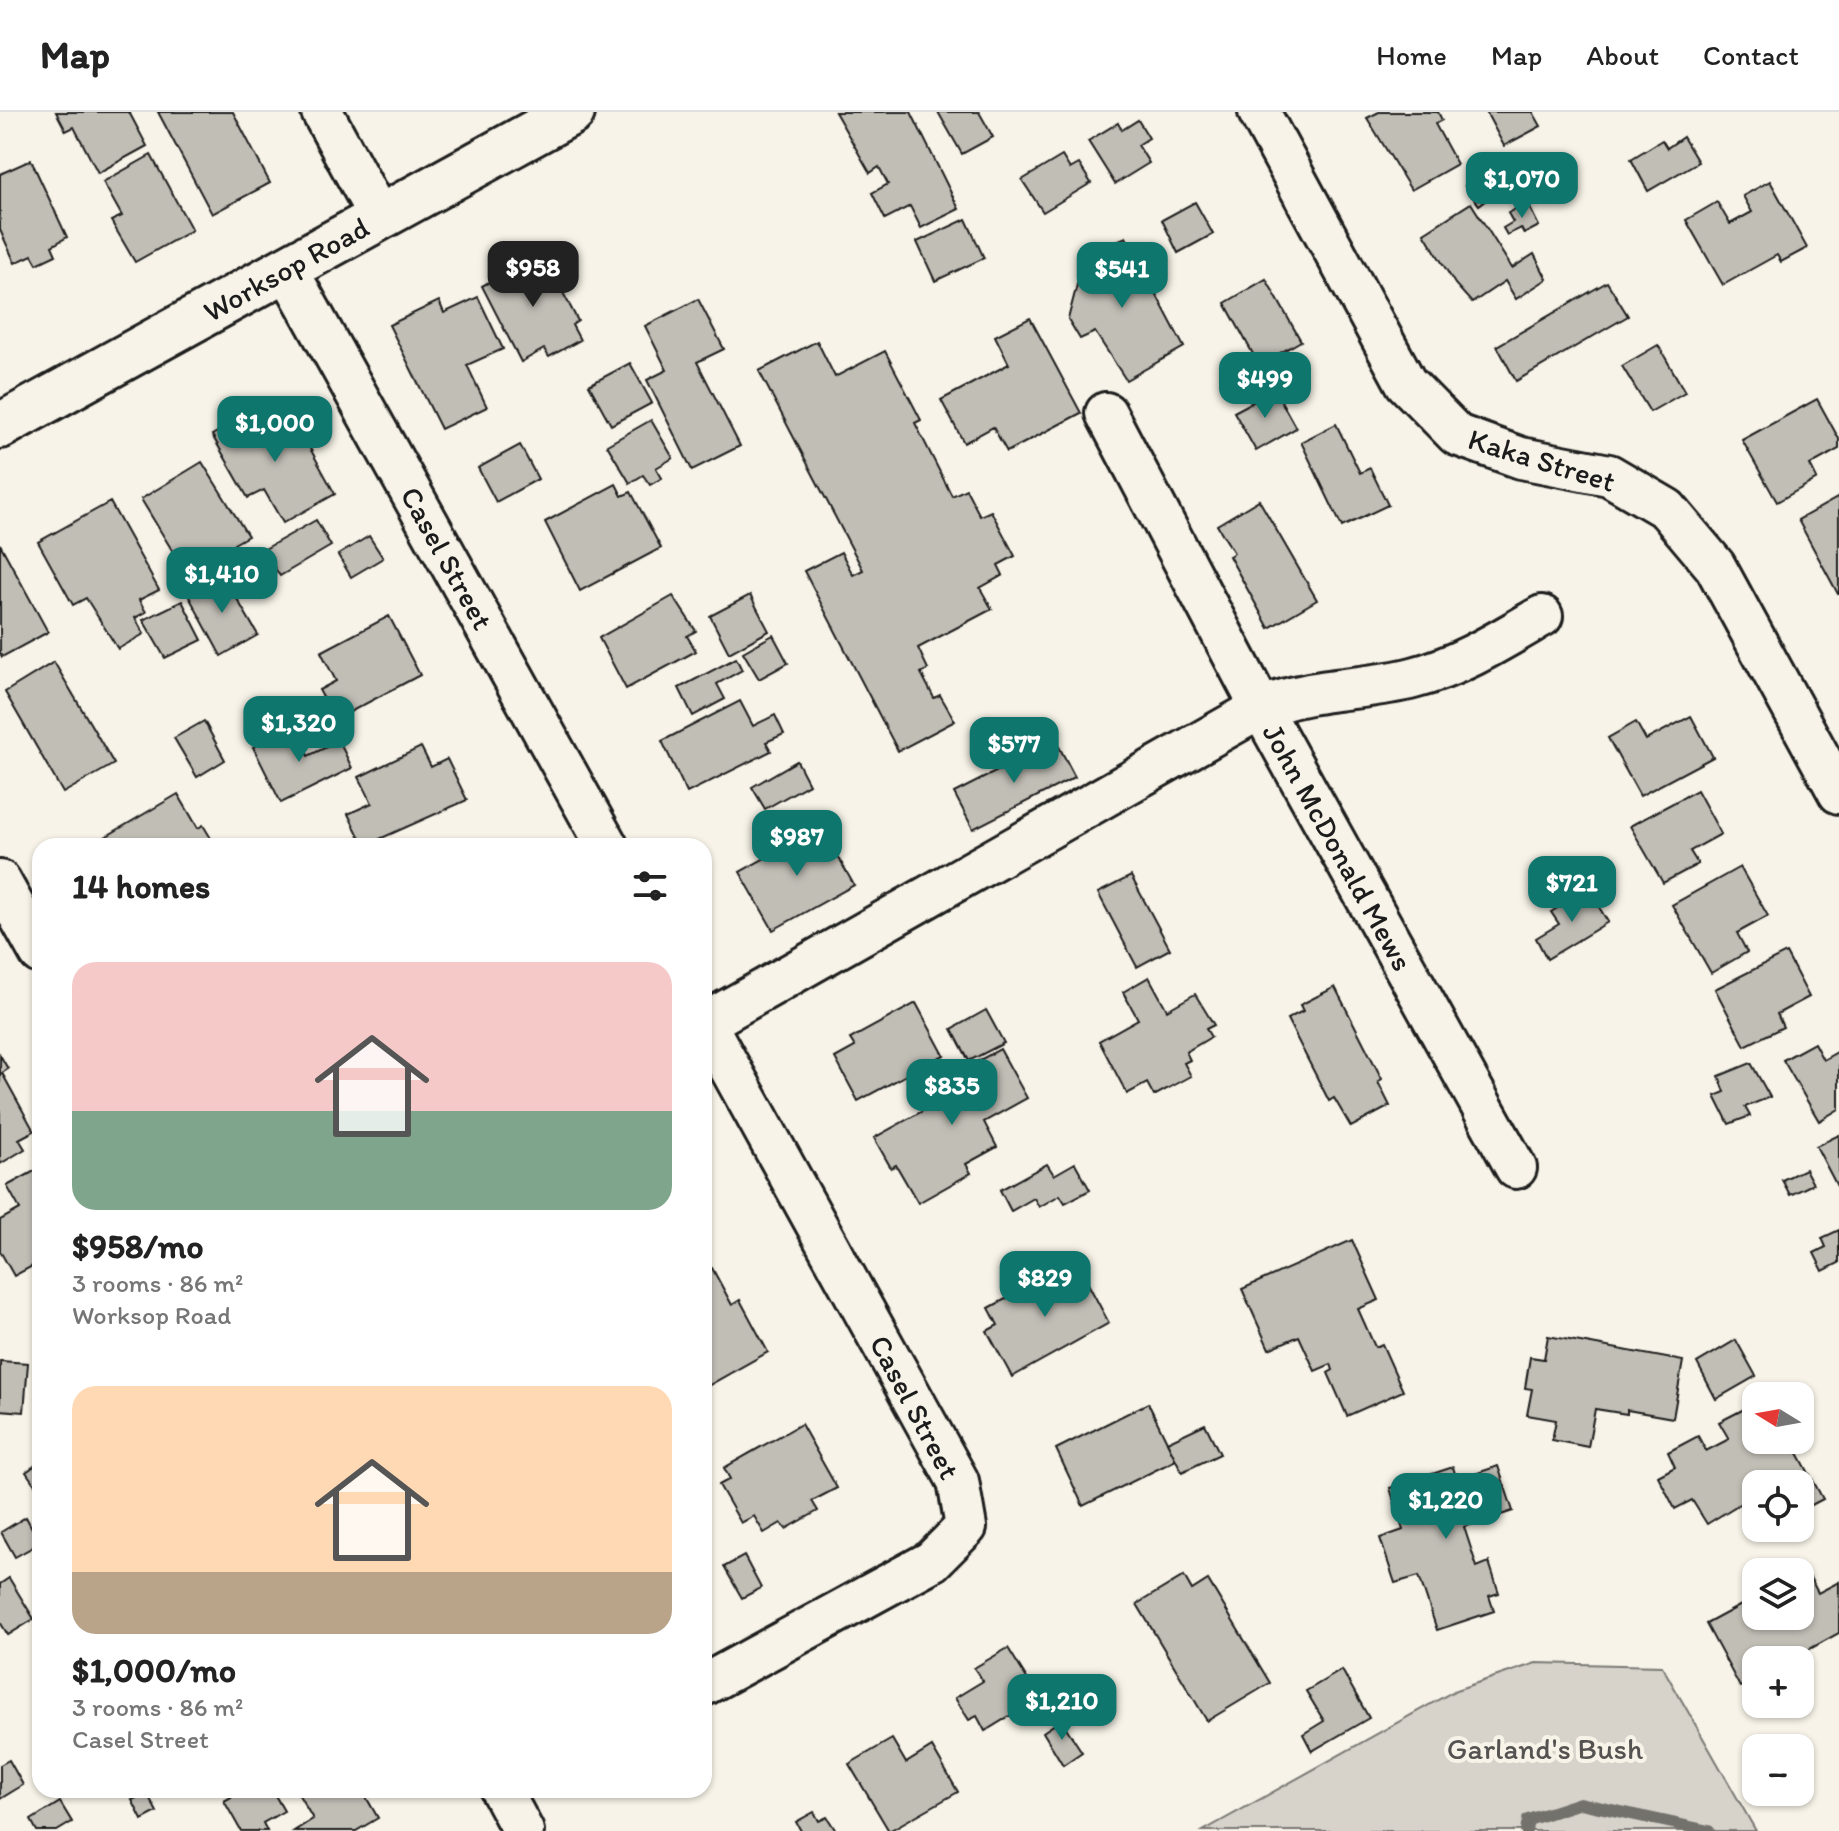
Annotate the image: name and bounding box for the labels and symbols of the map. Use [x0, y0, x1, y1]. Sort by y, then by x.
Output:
pin: $1,070 [1457, 152, 1587, 220]
street label: Worksop Road [197, 208, 375, 330]
pin: $958 [486, 241, 580, 309]
pin: $541 [1075, 242, 1169, 310]
pin: $499 [1218, 352, 1312, 420]
pin: $1,000 [210, 396, 340, 464]
street label: Kaka Street [1464, 420, 1620, 500]
street label: Casel Street [393, 480, 501, 636]
pin: $1,410 [157, 547, 287, 615]
pin: $1,320 [234, 696, 364, 764]
pin: $577 [967, 717, 1061, 785]
street label: John McDonald Mews [1255, 717, 1421, 977]
pin: $987 [750, 810, 844, 878]
pin: $721 [1525, 856, 1619, 924]
pin: $835 [905, 1059, 999, 1127]
pin: $829 [998, 1251, 1092, 1319]
street label: Casel Street [862, 1329, 968, 1485]
north arrow [1742, 1382, 1814, 1454]
pin: $1,220 [1381, 1473, 1511, 1541]
pin: $1,210 [997, 1674, 1127, 1742]
park label: Garland's Bush [1447, 1730, 1643, 1767]

